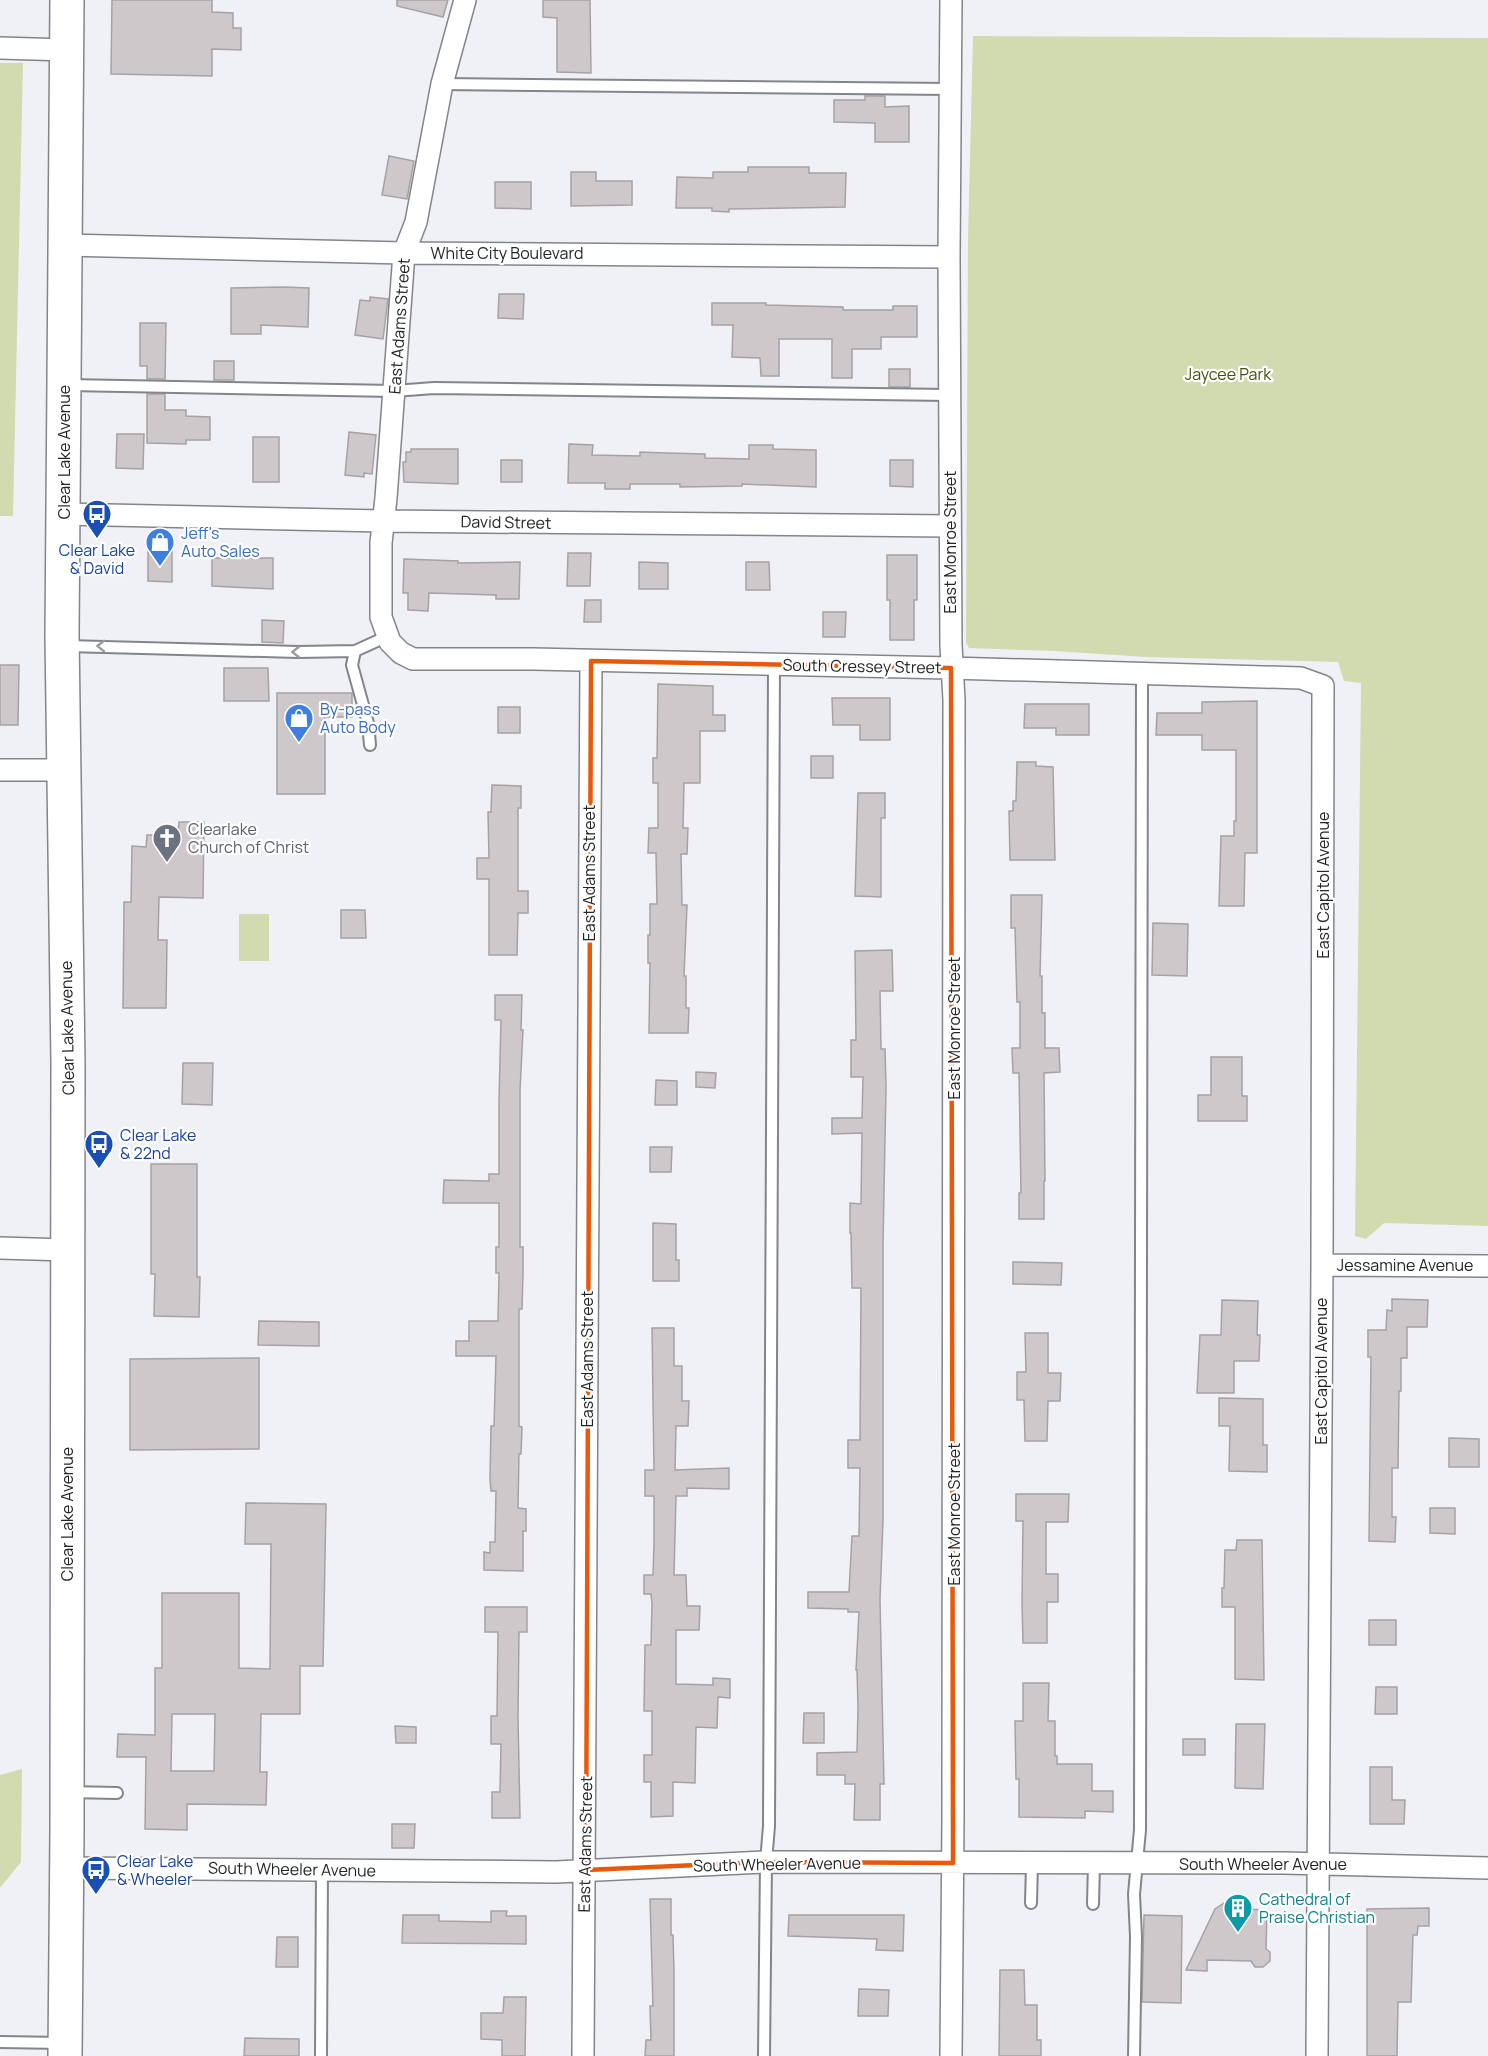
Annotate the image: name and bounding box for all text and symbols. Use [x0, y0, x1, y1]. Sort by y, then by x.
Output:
street label: White City Boulevard [430, 242, 584, 264]
street label: East Adams Street [383, 257, 415, 395]
park label: Jaycee Park [1185, 363, 1272, 385]
street label: Clear Lake Avenue [53, 385, 75, 519]
street label: East Monroe Street [939, 470, 961, 614]
bus stop icon: Clear Lake & David [81, 498, 113, 540]
street label: David Street [460, 510, 552, 534]
place label: Jeff's Auto Sales [181, 522, 260, 562]
shop icon: Jeff's Auto Sales [144, 526, 176, 568]
place label: Clear Lake & David [59, 539, 135, 579]
one-way arrow [97, 640, 106, 653]
one-way arrow [292, 645, 301, 658]
street label: South Cressey Street [782, 654, 942, 678]
place label: By-pass Auto Body [320, 698, 396, 738]
shop icon: By-pass Auto Body [283, 702, 315, 744]
street label: East Adams Street [578, 805, 600, 941]
street label: East Capitol Avenue [1312, 812, 1334, 958]
place label: Clearlake Church of Christ [188, 818, 309, 858]
church icon: Clearlake Church of Christ [151, 822, 183, 864]
street label: East Monroe Street [943, 956, 965, 1100]
street label: Clear Lake Avenue [55, 961, 79, 1095]
place label: Clear Lake & 22nd [120, 1124, 196, 1164]
bus stop icon: Clear Lake & 22nd [83, 1128, 115, 1170]
street label: Jessamine Avenue [1337, 1254, 1473, 1276]
street label: East Adams Street [576, 1291, 598, 1427]
street label: East Capitol Avenue [1310, 1298, 1332, 1444]
street label: East Monroe Street [943, 1442, 965, 1586]
street label: Clear Lake Avenue [56, 1447, 78, 1581]
street label: East Adams Street [573, 1775, 597, 1913]
place label: Clear Lake & Wheeler [117, 1850, 193, 1890]
street label: South Wheeler Avenue [693, 1852, 861, 1876]
street label: South Wheeler Avenue [1179, 1853, 1347, 1875]
bus stop icon: Clear Lake & Wheeler [80, 1854, 112, 1896]
street label: South Wheeler Avenue [208, 1857, 376, 1881]
place label: Cathedral of Praise Christian [1259, 1888, 1375, 1928]
building icon: Cathedral of Praise Christian [1222, 1892, 1254, 1934]

